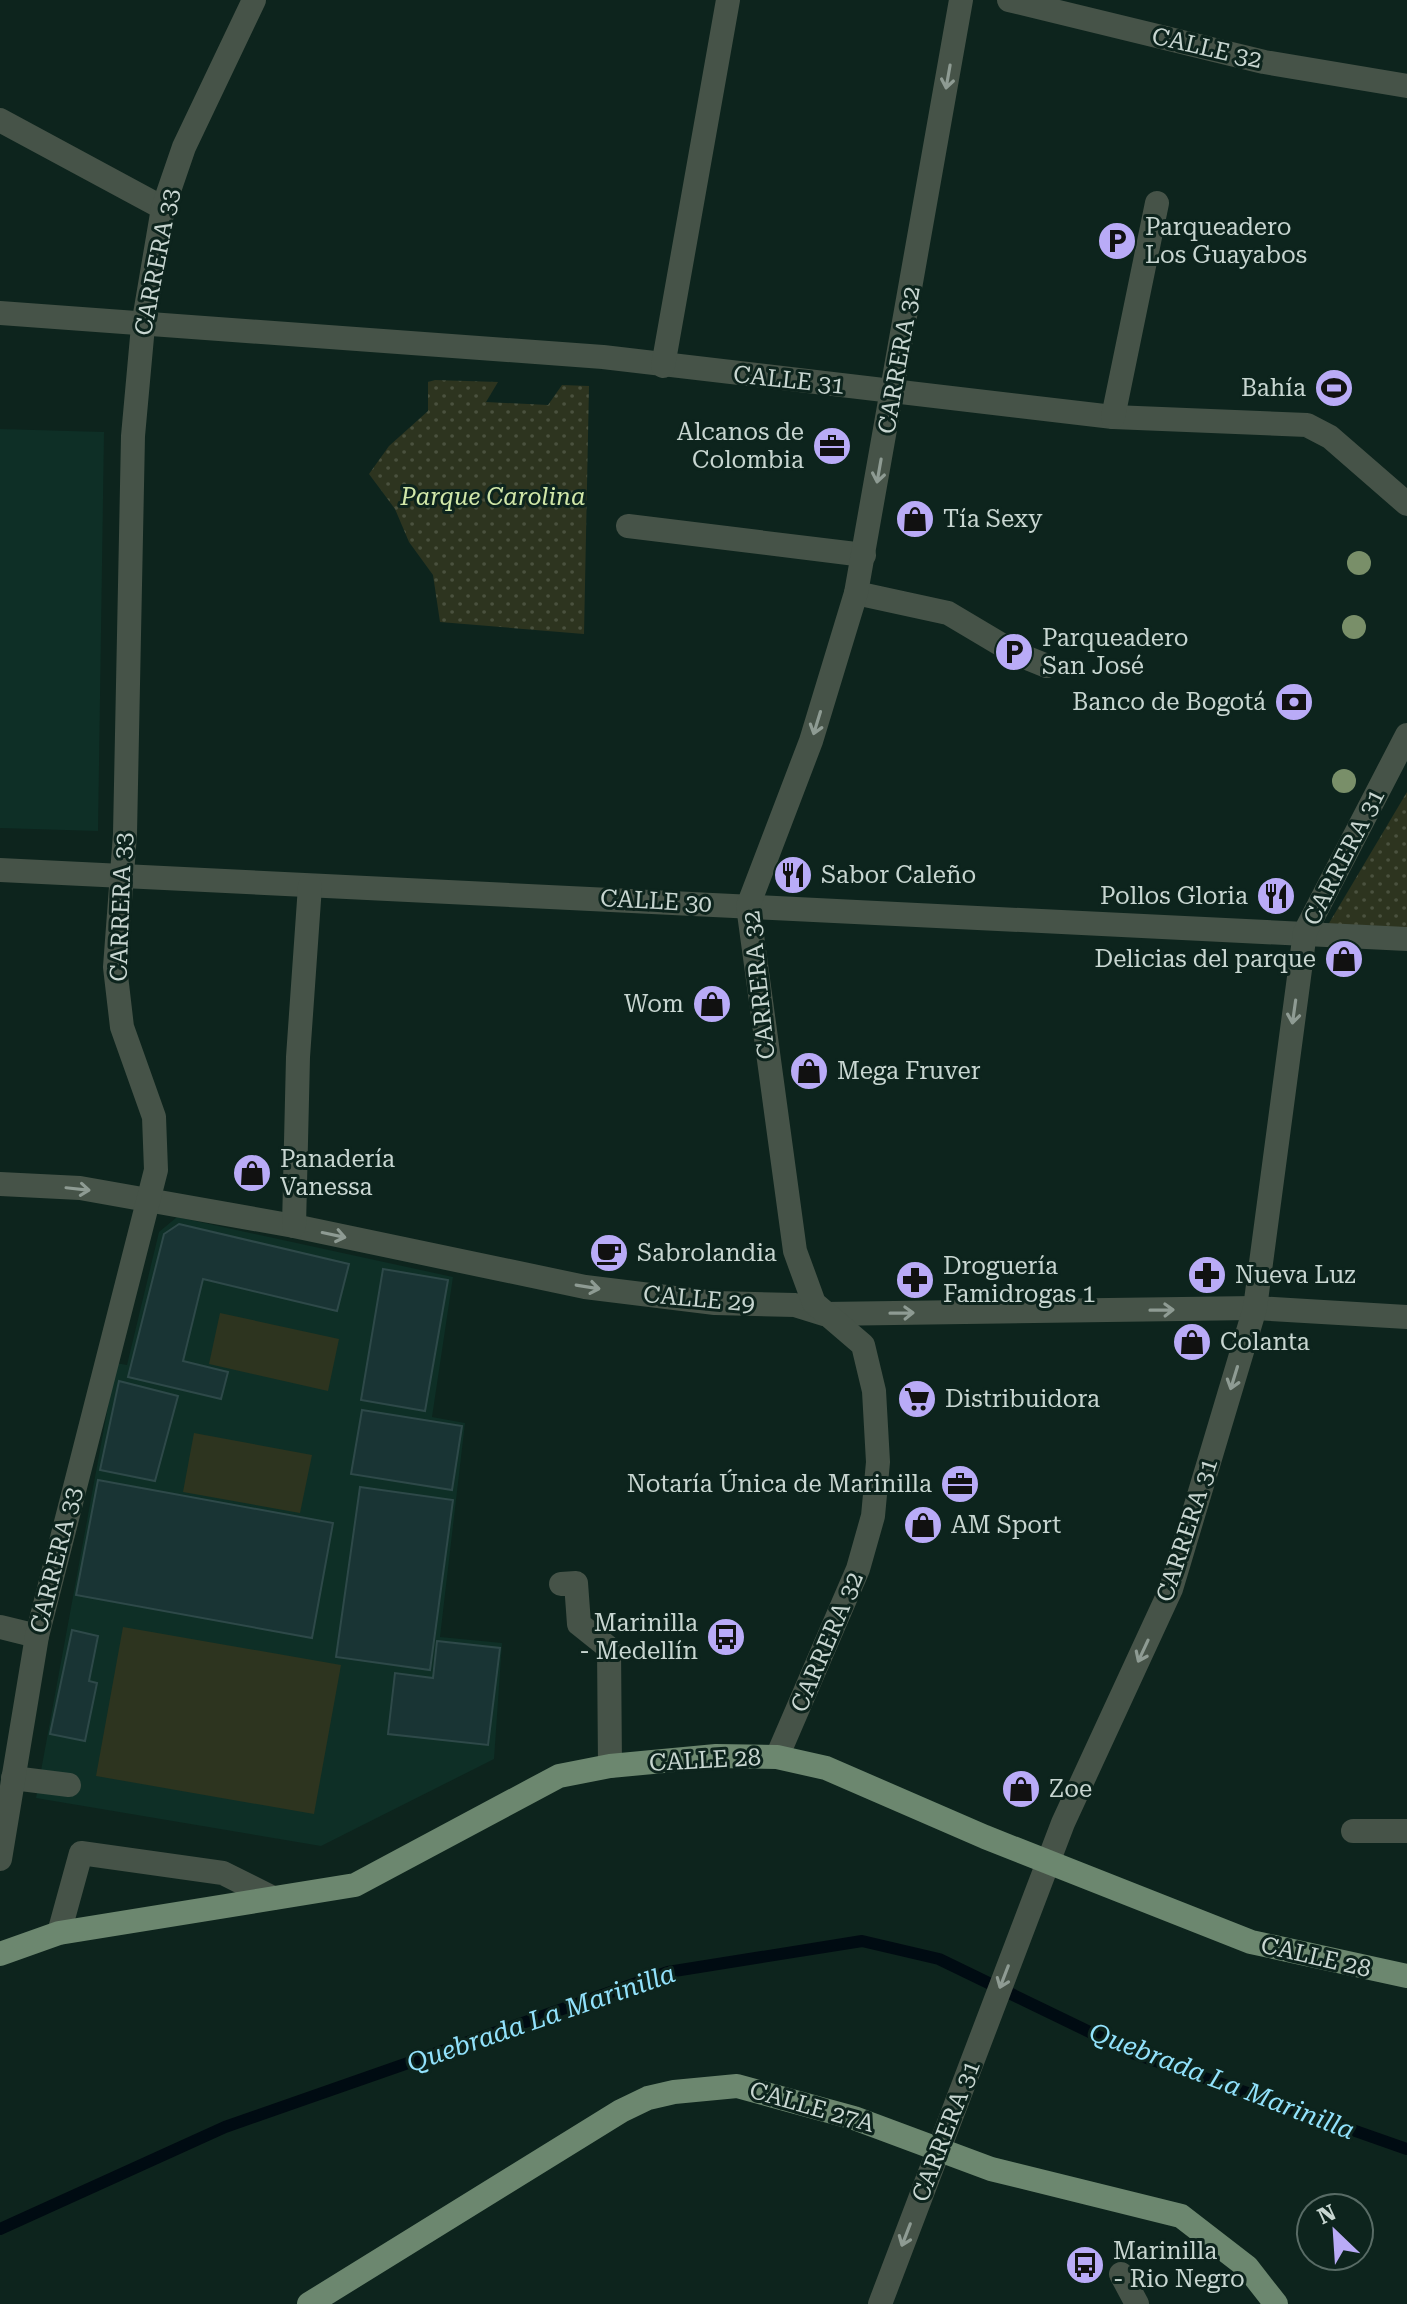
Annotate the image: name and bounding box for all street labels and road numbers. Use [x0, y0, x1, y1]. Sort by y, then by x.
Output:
street label: CALLE 32 [1149, 22, 1265, 74]
street label: CARRERA 33 [129, 186, 185, 338]
street label: CARRERA 32 [872, 284, 926, 436]
street label: CALLE 31 [732, 360, 846, 400]
street label: CARRERA 31 [1298, 784, 1390, 930]
street label: CARRERA 33 [104, 832, 138, 982]
street label: CALLE 30 [599, 884, 713, 918]
street label: CARRERA 32 [737, 909, 781, 1061]
street label: CALLE 29 [642, 1280, 756, 1318]
street label: CARRERA 31 [1151, 1455, 1223, 1605]
street label: CARRERA 33 [24, 1484, 88, 1636]
street label: CARRERA 32 [785, 1568, 869, 1716]
street label: CALLE 28 [648, 1743, 762, 1777]
street label: CALLE 28 [1258, 1931, 1374, 1983]
street label: CARRERA 31 [906, 2056, 986, 2206]
street label: CALLE 27A [746, 2076, 878, 2138]

